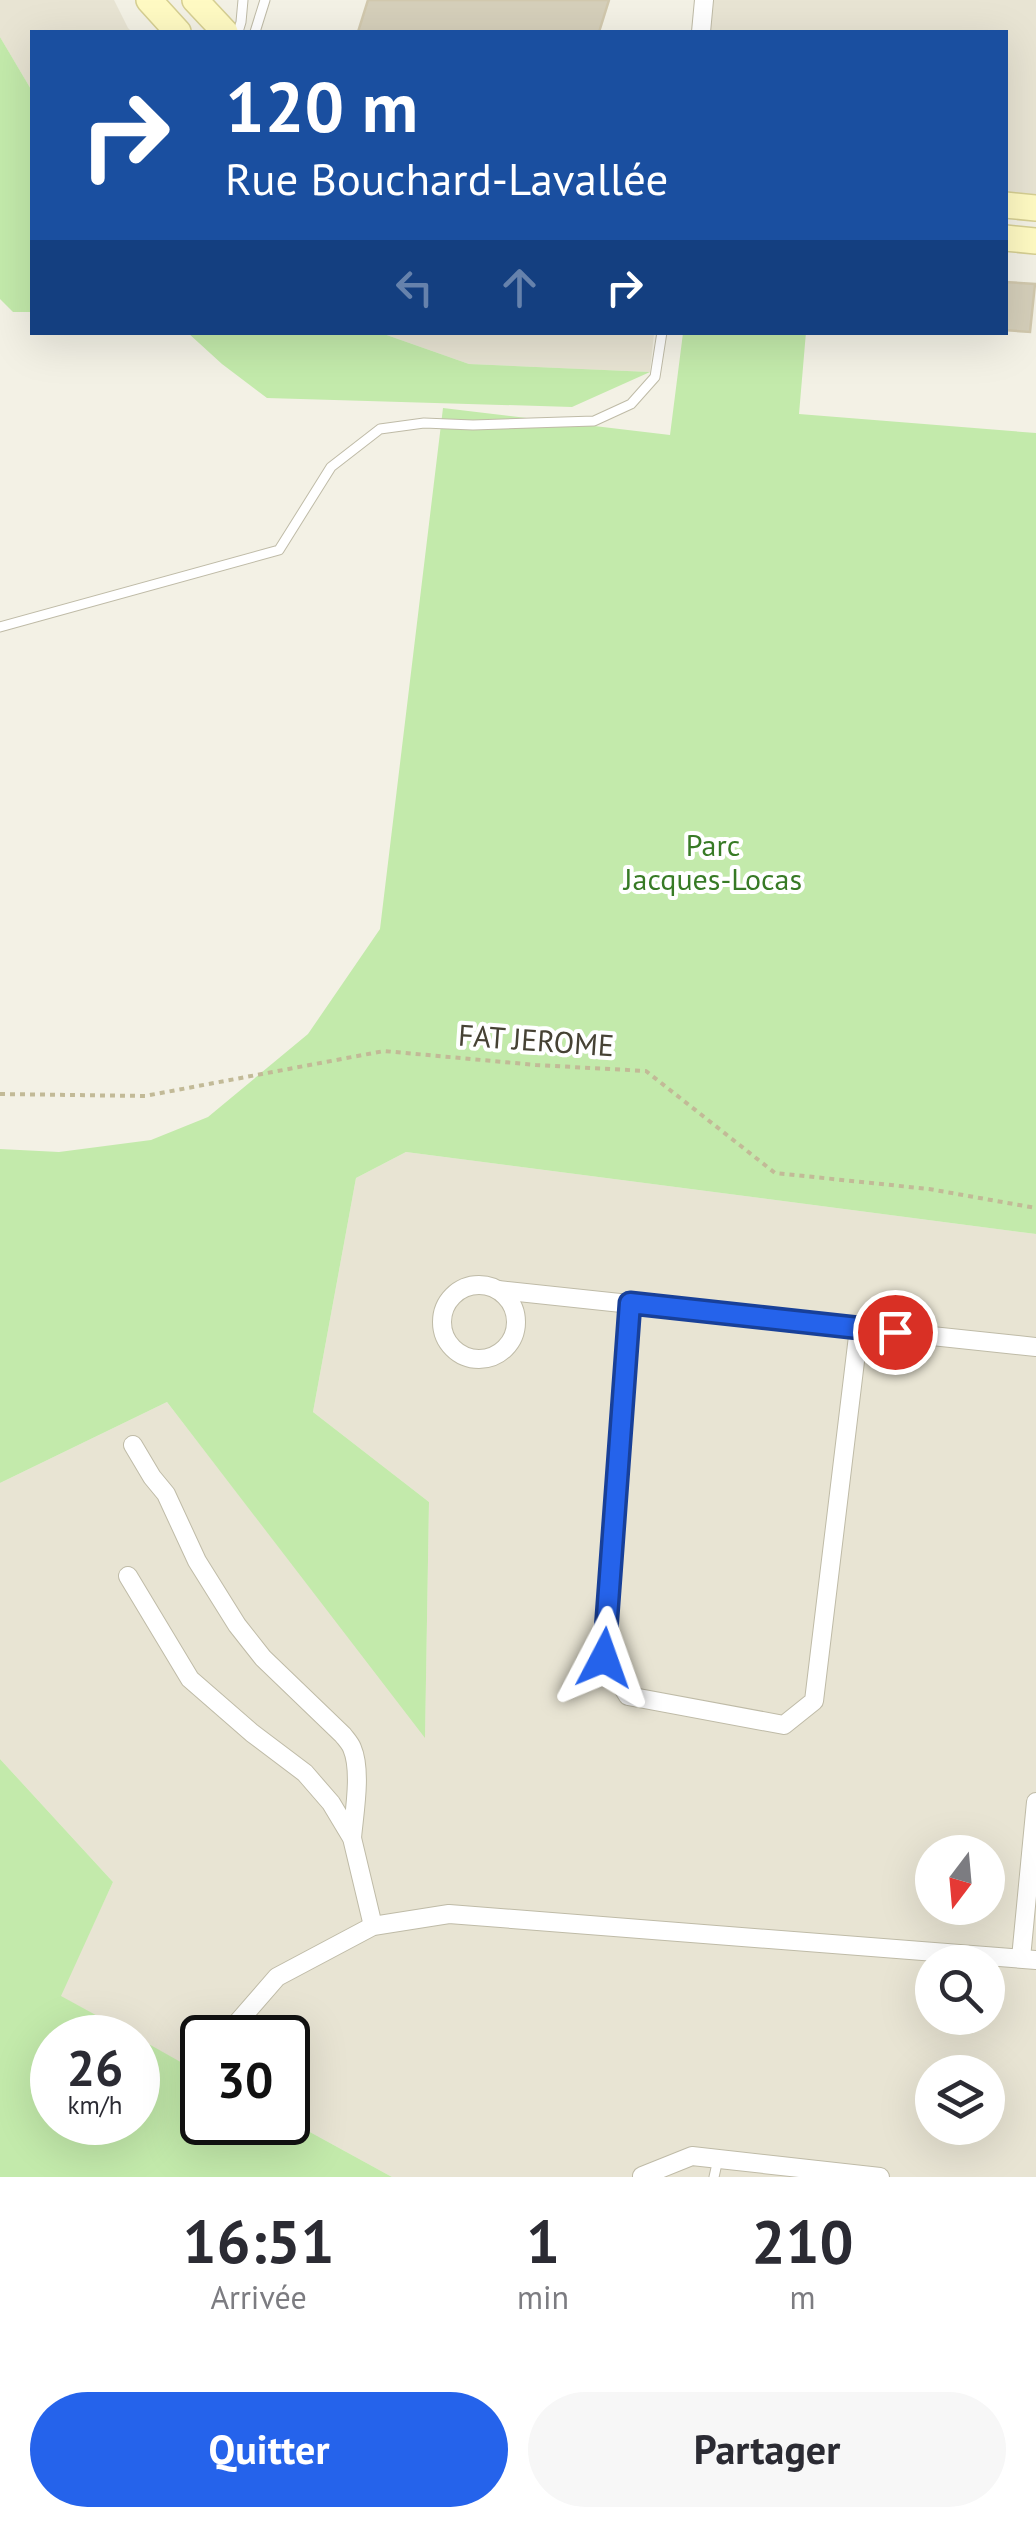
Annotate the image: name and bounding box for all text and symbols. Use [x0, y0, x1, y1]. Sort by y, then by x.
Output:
text: 120 m [225, 61, 418, 151]
icon: right [60, 70, 190, 200]
text: Rue Bouchard-Lavallée [225, 149, 668, 207]
icon: left [387, 260, 442, 315]
icon: ahead [492, 260, 547, 315]
icon: right [597, 260, 652, 315]
park label: Parc Jacques-Locas [622, 825, 802, 898]
street label: FAT JEROME [457, 1015, 615, 1064]
pin [853, 1290, 938, 1375]
icon: arrive [868, 1305, 923, 1360]
position arrow [552, 1606, 656, 1710]
north arrow [915, 1835, 1005, 1925]
map controls [915, 1835, 1005, 2145]
button: search [915, 1945, 1005, 2035]
speed limit sign: 30 [180, 2015, 310, 2145]
text: 26 [67, 2035, 123, 2100]
button: layers [915, 2055, 1005, 2145]
text: km/h [68, 2089, 122, 2121]
text: 16:51 [182, 2202, 335, 2280]
text: 1 [526, 2202, 560, 2280]
text: 210 [752, 2202, 854, 2280]
text: Arrivée [210, 2276, 307, 2318]
text: min [517, 2276, 569, 2318]
text: m [790, 2276, 816, 2318]
button: Quitter [30, 2392, 508, 2507]
button: Partager [528, 2392, 1006, 2507]

